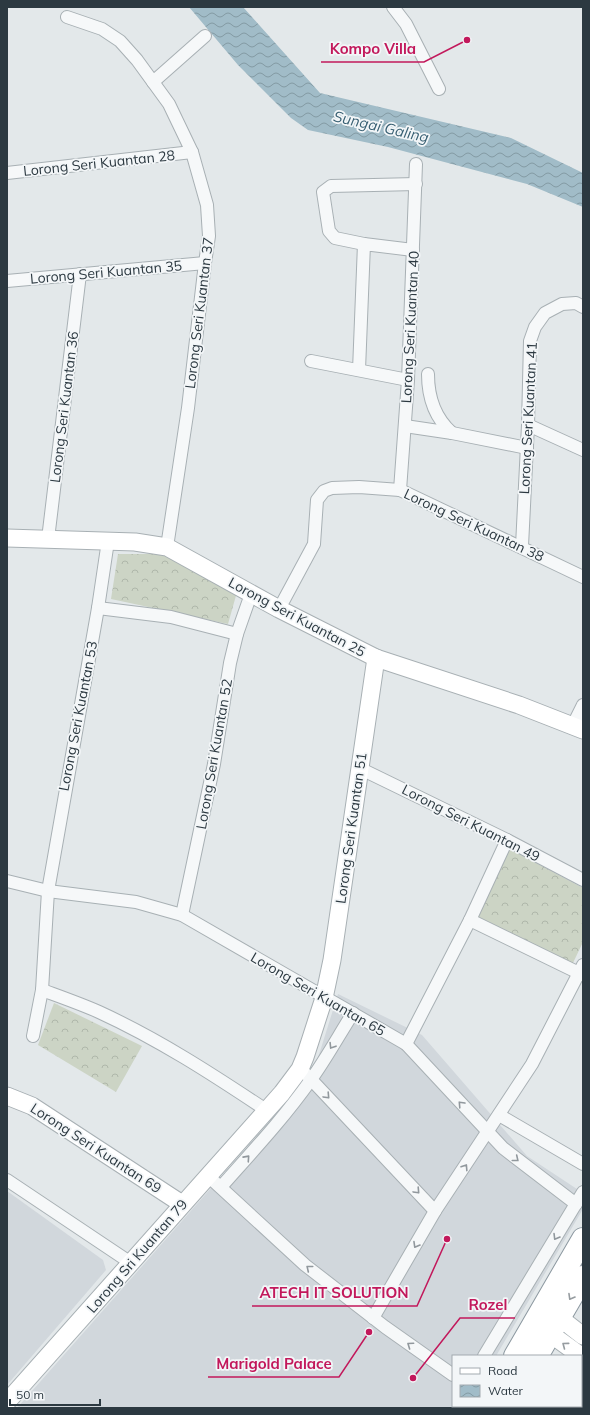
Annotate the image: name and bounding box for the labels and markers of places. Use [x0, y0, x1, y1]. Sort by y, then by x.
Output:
callout: Kompo Villa [321, 35, 424, 62]
callout: ATECH IT SOLUTION [252, 1279, 417, 1306]
callout: Rozel [460, 1291, 515, 1318]
callout: Marigold Palace [208, 1350, 339, 1377]

